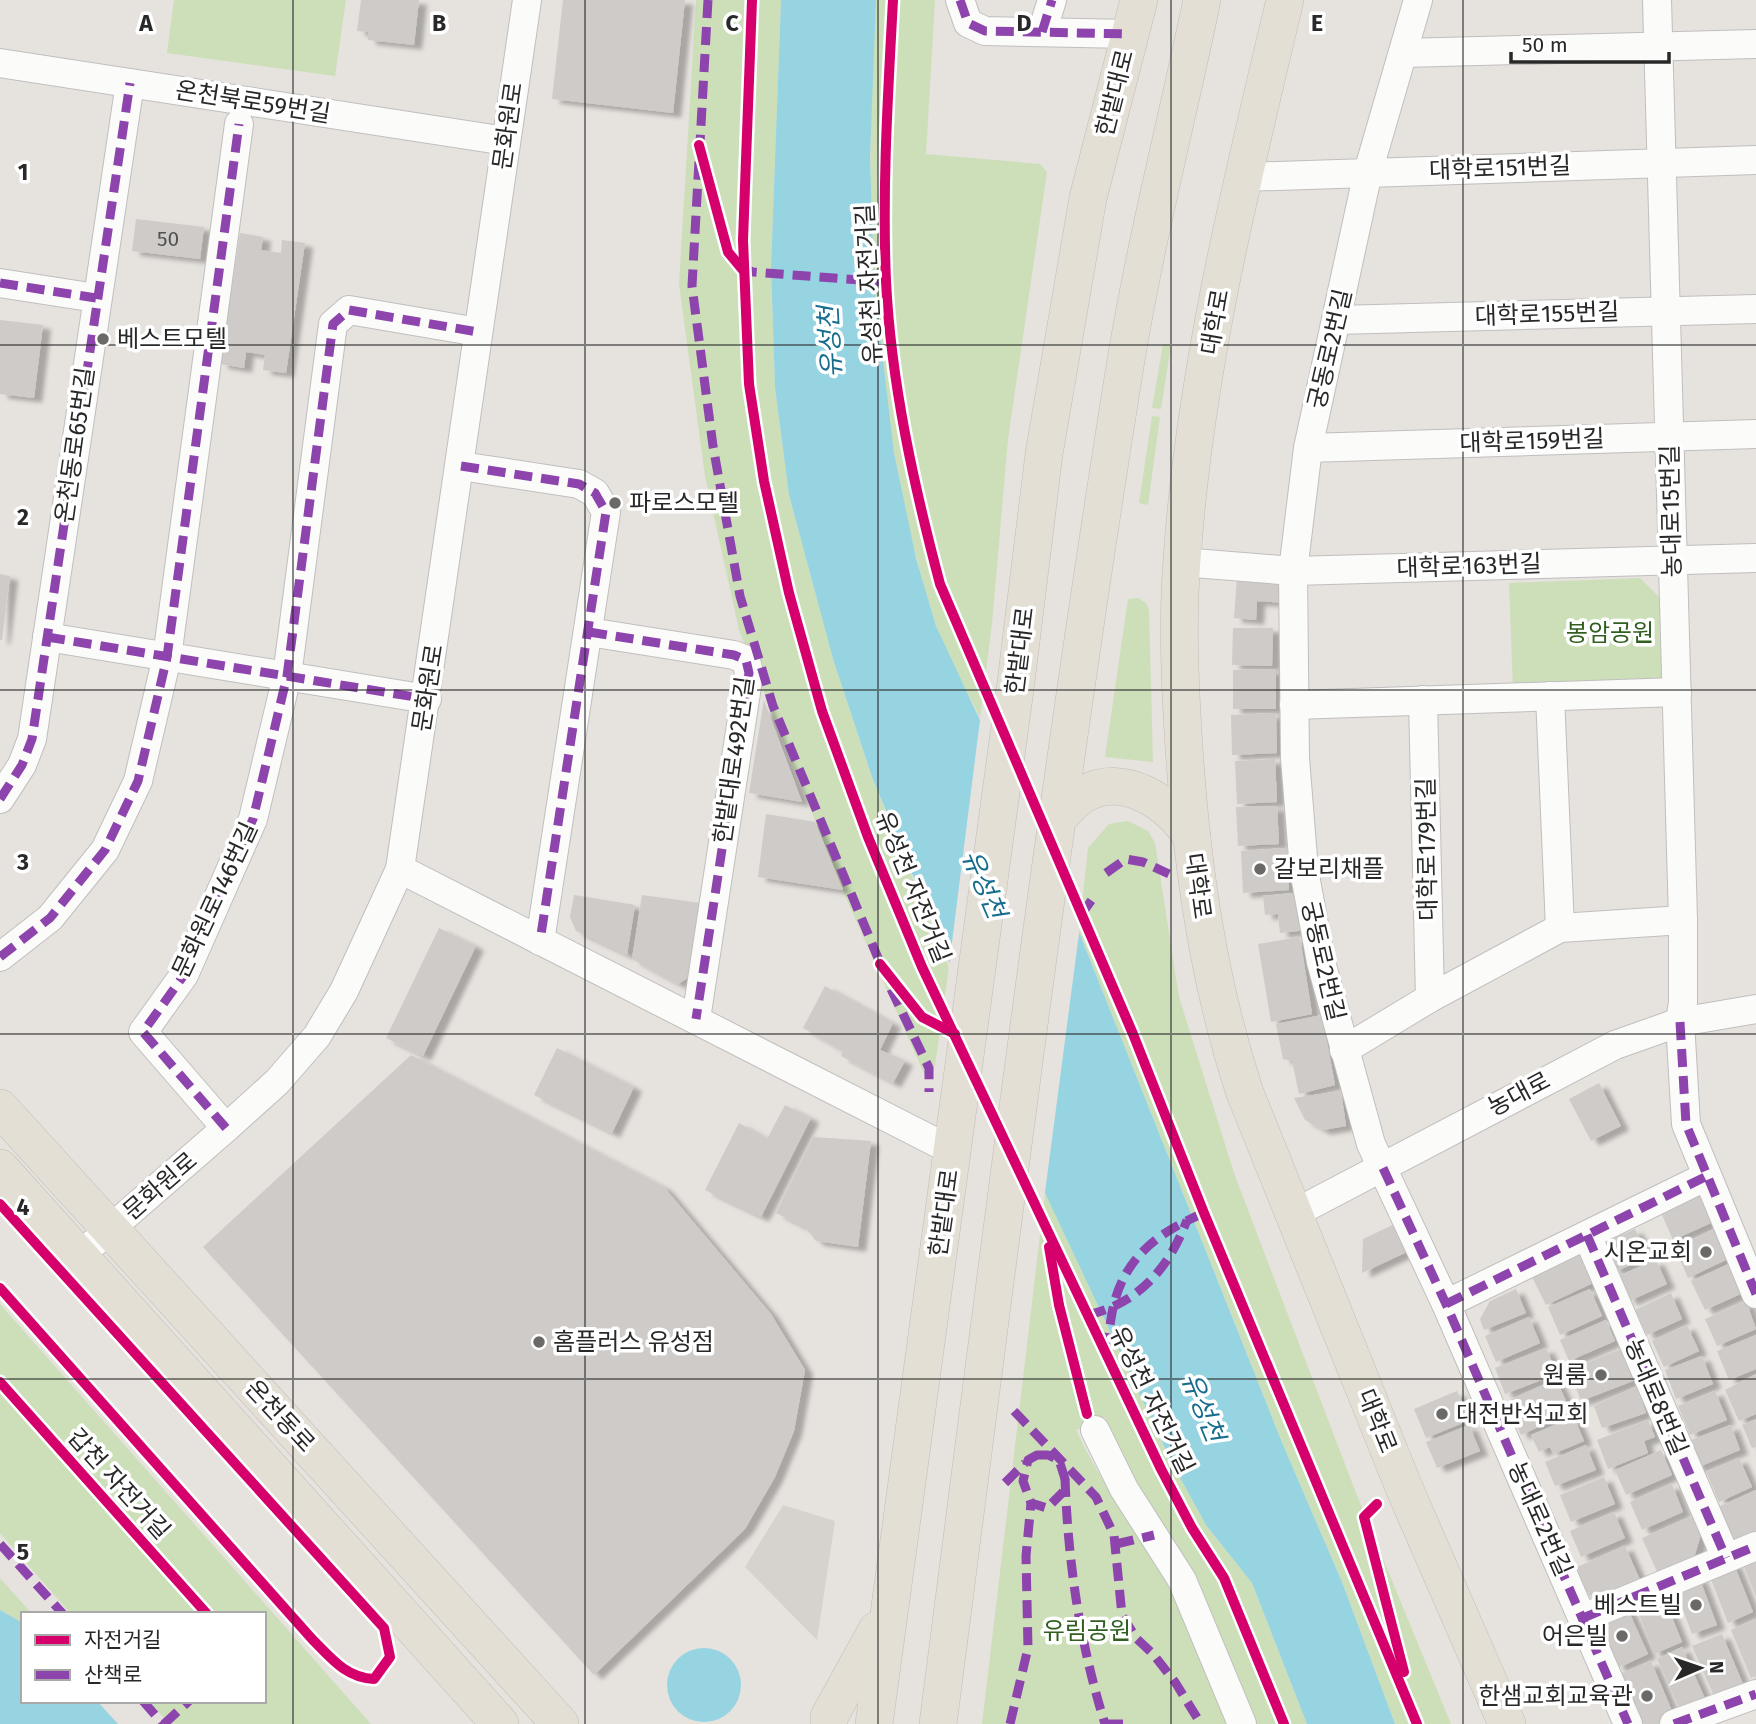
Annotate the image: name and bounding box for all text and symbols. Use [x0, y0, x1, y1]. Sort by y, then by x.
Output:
text: A [138, 9, 153, 37]
text: B [432, 9, 446, 37]
text: C [725, 9, 739, 37]
text: D [1017, 9, 1032, 37]
text: E [1311, 9, 1323, 37]
scale bar [1511, 21, 1668, 65]
text: 50 m [1522, 32, 1568, 58]
street label: 한밭대로 [1091, 47, 1139, 139]
street label: 온천북로59번길 [173, 76, 333, 128]
street label: 문화원로 [488, 80, 528, 172]
street label: 대학로151번길 [1429, 152, 1571, 184]
text: 1 [18, 158, 28, 186]
street label: 유성천 자전거길 [851, 203, 887, 365]
house number: 50 [157, 226, 179, 252]
street label: 궁동로2번길 [1303, 286, 1357, 412]
street label: 대학로 [1195, 287, 1235, 357]
street label: 대학로155번길 [1474, 297, 1620, 331]
water label: 유성천 [813, 302, 848, 379]
place label: 베스트모텔 [117, 325, 227, 353]
marker: 베스트모텔 [95, 331, 111, 347]
street label: 온천동로65번길 [50, 365, 100, 525]
street label: 대학로159번길 [1459, 424, 1605, 458]
street label: 농대로15번길 [1656, 444, 1686, 578]
place label: 파로스모텔 [629, 489, 739, 517]
marker: 파로스모텔 [607, 495, 623, 511]
text: 2 [17, 503, 29, 531]
street label: 대학로163번길 [1396, 549, 1542, 583]
street label: 한밭대로 [1001, 605, 1039, 697]
park label: 봉암공원 [1566, 619, 1654, 647]
street label: 문화원로 [407, 642, 449, 734]
street label: 한밭대로492번길 [708, 675, 760, 845]
street label: 대학로179번길 [1412, 777, 1442, 921]
street label: 유성천 자전거길 [870, 807, 956, 967]
street label: 문화원로146번길 [167, 818, 263, 982]
water label: 유성천 [955, 845, 1013, 926]
text: 3 [16, 848, 29, 876]
street label: 대학로 [1180, 851, 1216, 921]
place label: 갈보리채플 [1274, 855, 1384, 883]
marker: 갈보리채플 [1252, 861, 1268, 877]
street label: 궁동로2번길 [1296, 898, 1350, 1024]
street label: 농대로 [1483, 1066, 1555, 1122]
street label: 문화원로 [117, 1146, 203, 1226]
street label: 한밭대로 [924, 1167, 964, 1259]
text: 4 [17, 1193, 30, 1221]
place label: 시온교회 [1604, 1238, 1692, 1266]
marker: 시온교회 [1698, 1244, 1714, 1260]
street label: 유성천 자전거길 [1104, 1322, 1200, 1478]
place label: 홈플러스 유성점 [553, 1328, 714, 1356]
marker: 홈플러스 유성점 [531, 1334, 547, 1350]
street label: 농대로8번길 [1619, 1335, 1693, 1459]
place label: 원룸 [1543, 1361, 1587, 1389]
marker: 원룸 [1593, 1367, 1609, 1383]
water label: 유성천 [1175, 1368, 1232, 1449]
street label: 온천동로 [240, 1374, 320, 1458]
street label: 대학로 [1352, 1385, 1402, 1457]
place label: 대전반석교회 [1456, 1400, 1588, 1428]
marker: 대전반석교회 [1434, 1406, 1450, 1422]
street label: 갑천 자전거길 [62, 1423, 176, 1545]
street label: 농대로2번길 [1502, 1457, 1578, 1581]
text: 5 [17, 1538, 29, 1566]
place label: 베스트빌 [1594, 1591, 1682, 1619]
marker: 베스트빌 [1688, 1597, 1704, 1613]
legend [21, 1612, 266, 1703]
park label: 유림공원 [1043, 1617, 1131, 1645]
place label: 어은빌 [1542, 1622, 1608, 1650]
text: 자전거길 [84, 1627, 161, 1653]
marker: 어은빌 [1614, 1628, 1630, 1644]
north arrow [1665, 1633, 1735, 1703]
text: N [1705, 1661, 1728, 1674]
text: 산책로 [84, 1662, 142, 1688]
place label: 한샘교회교육관 [1478, 1682, 1633, 1710]
marker: 한샘교회교육관 [1639, 1688, 1655, 1704]

